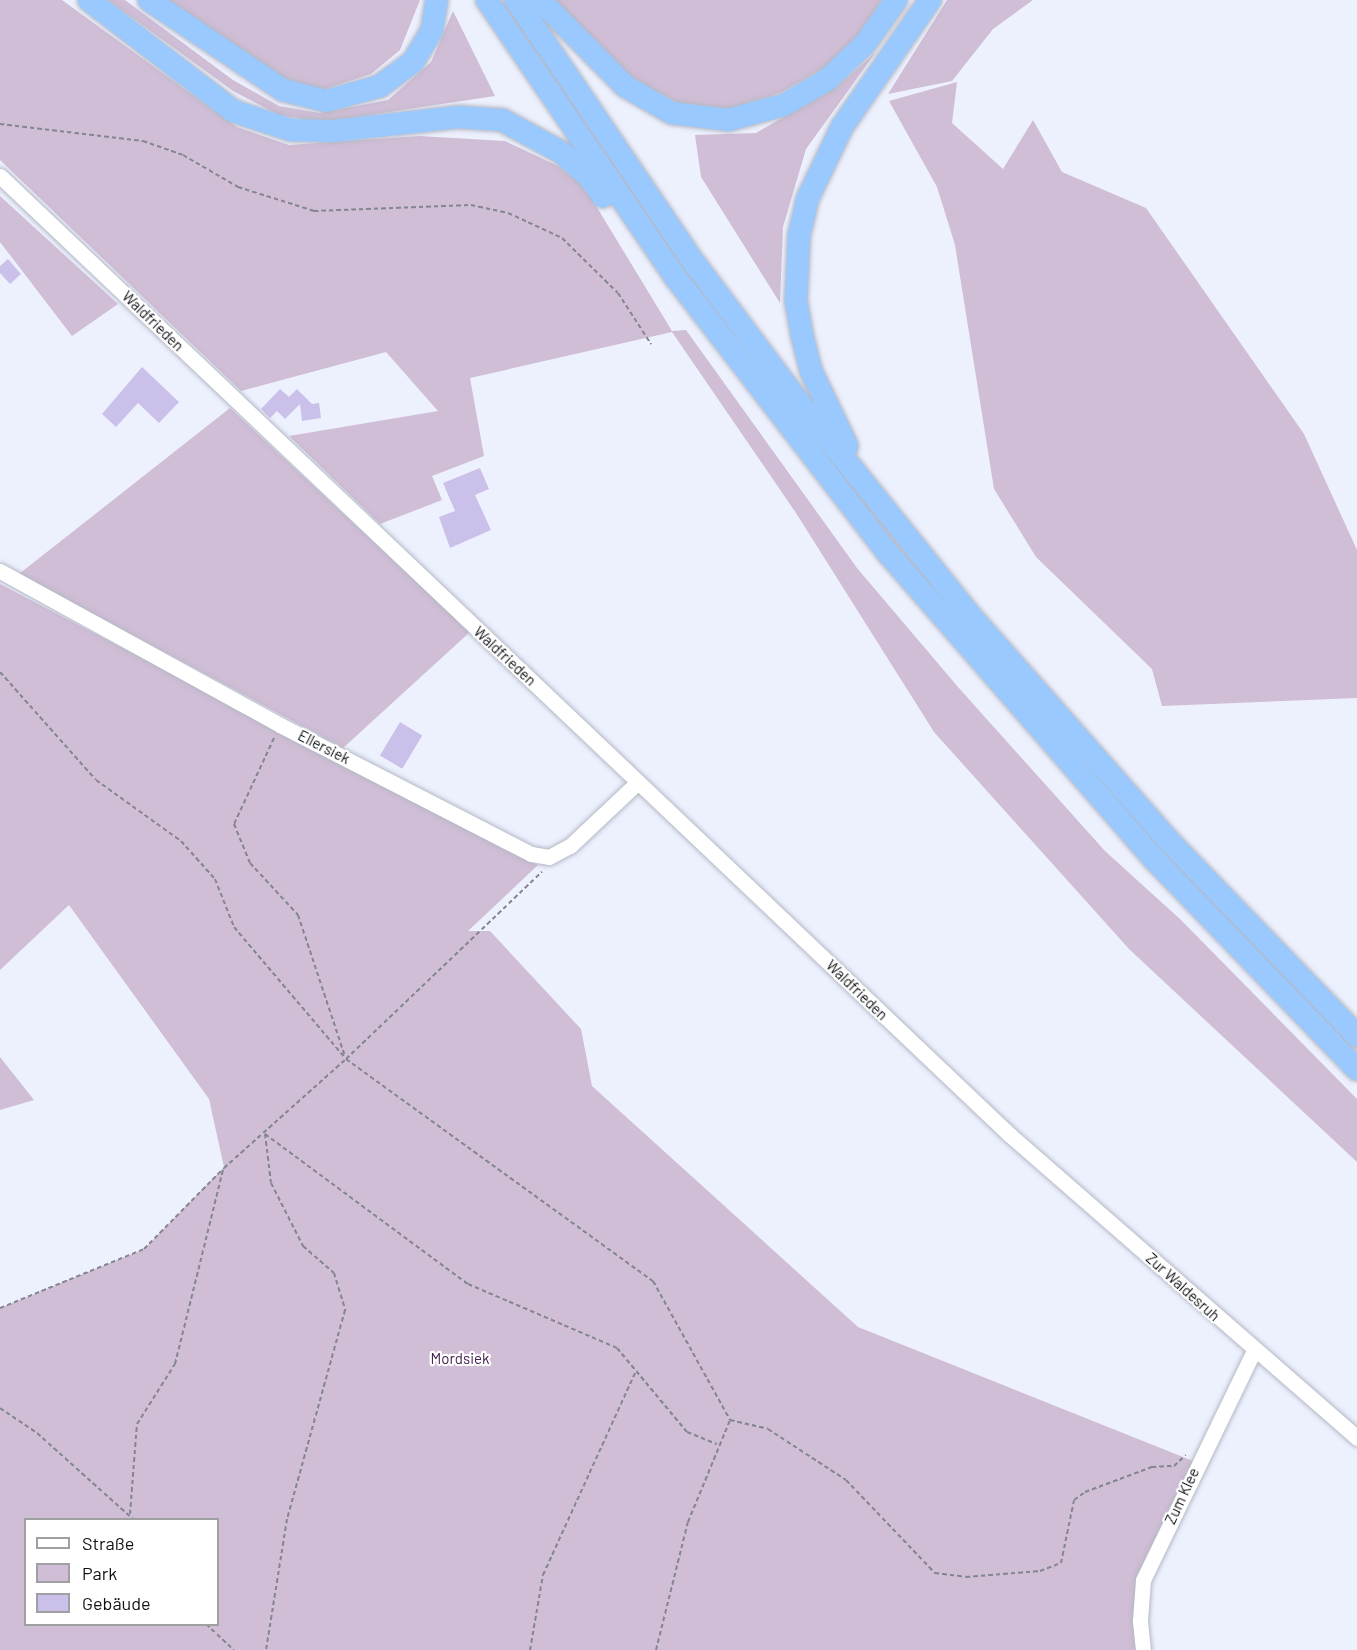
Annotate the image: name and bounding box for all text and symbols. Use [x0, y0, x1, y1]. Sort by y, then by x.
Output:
street label: Waldfrieden [118, 287, 188, 355]
street label: Waldfrieden [470, 623, 540, 689]
street label: Ellersiek [295, 726, 353, 768]
street label: Waldfrieden [822, 956, 892, 1024]
street label: Zur Waldesruh [1142, 1249, 1224, 1325]
park label: Mordsiek [430, 1350, 490, 1368]
street label: Zum Klee [1161, 1465, 1203, 1527]
legend [24, 1518, 219, 1626]
text: Straße [82, 1532, 134, 1554]
text: Park [82, 1562, 117, 1584]
text: Gebäude [82, 1592, 151, 1614]

